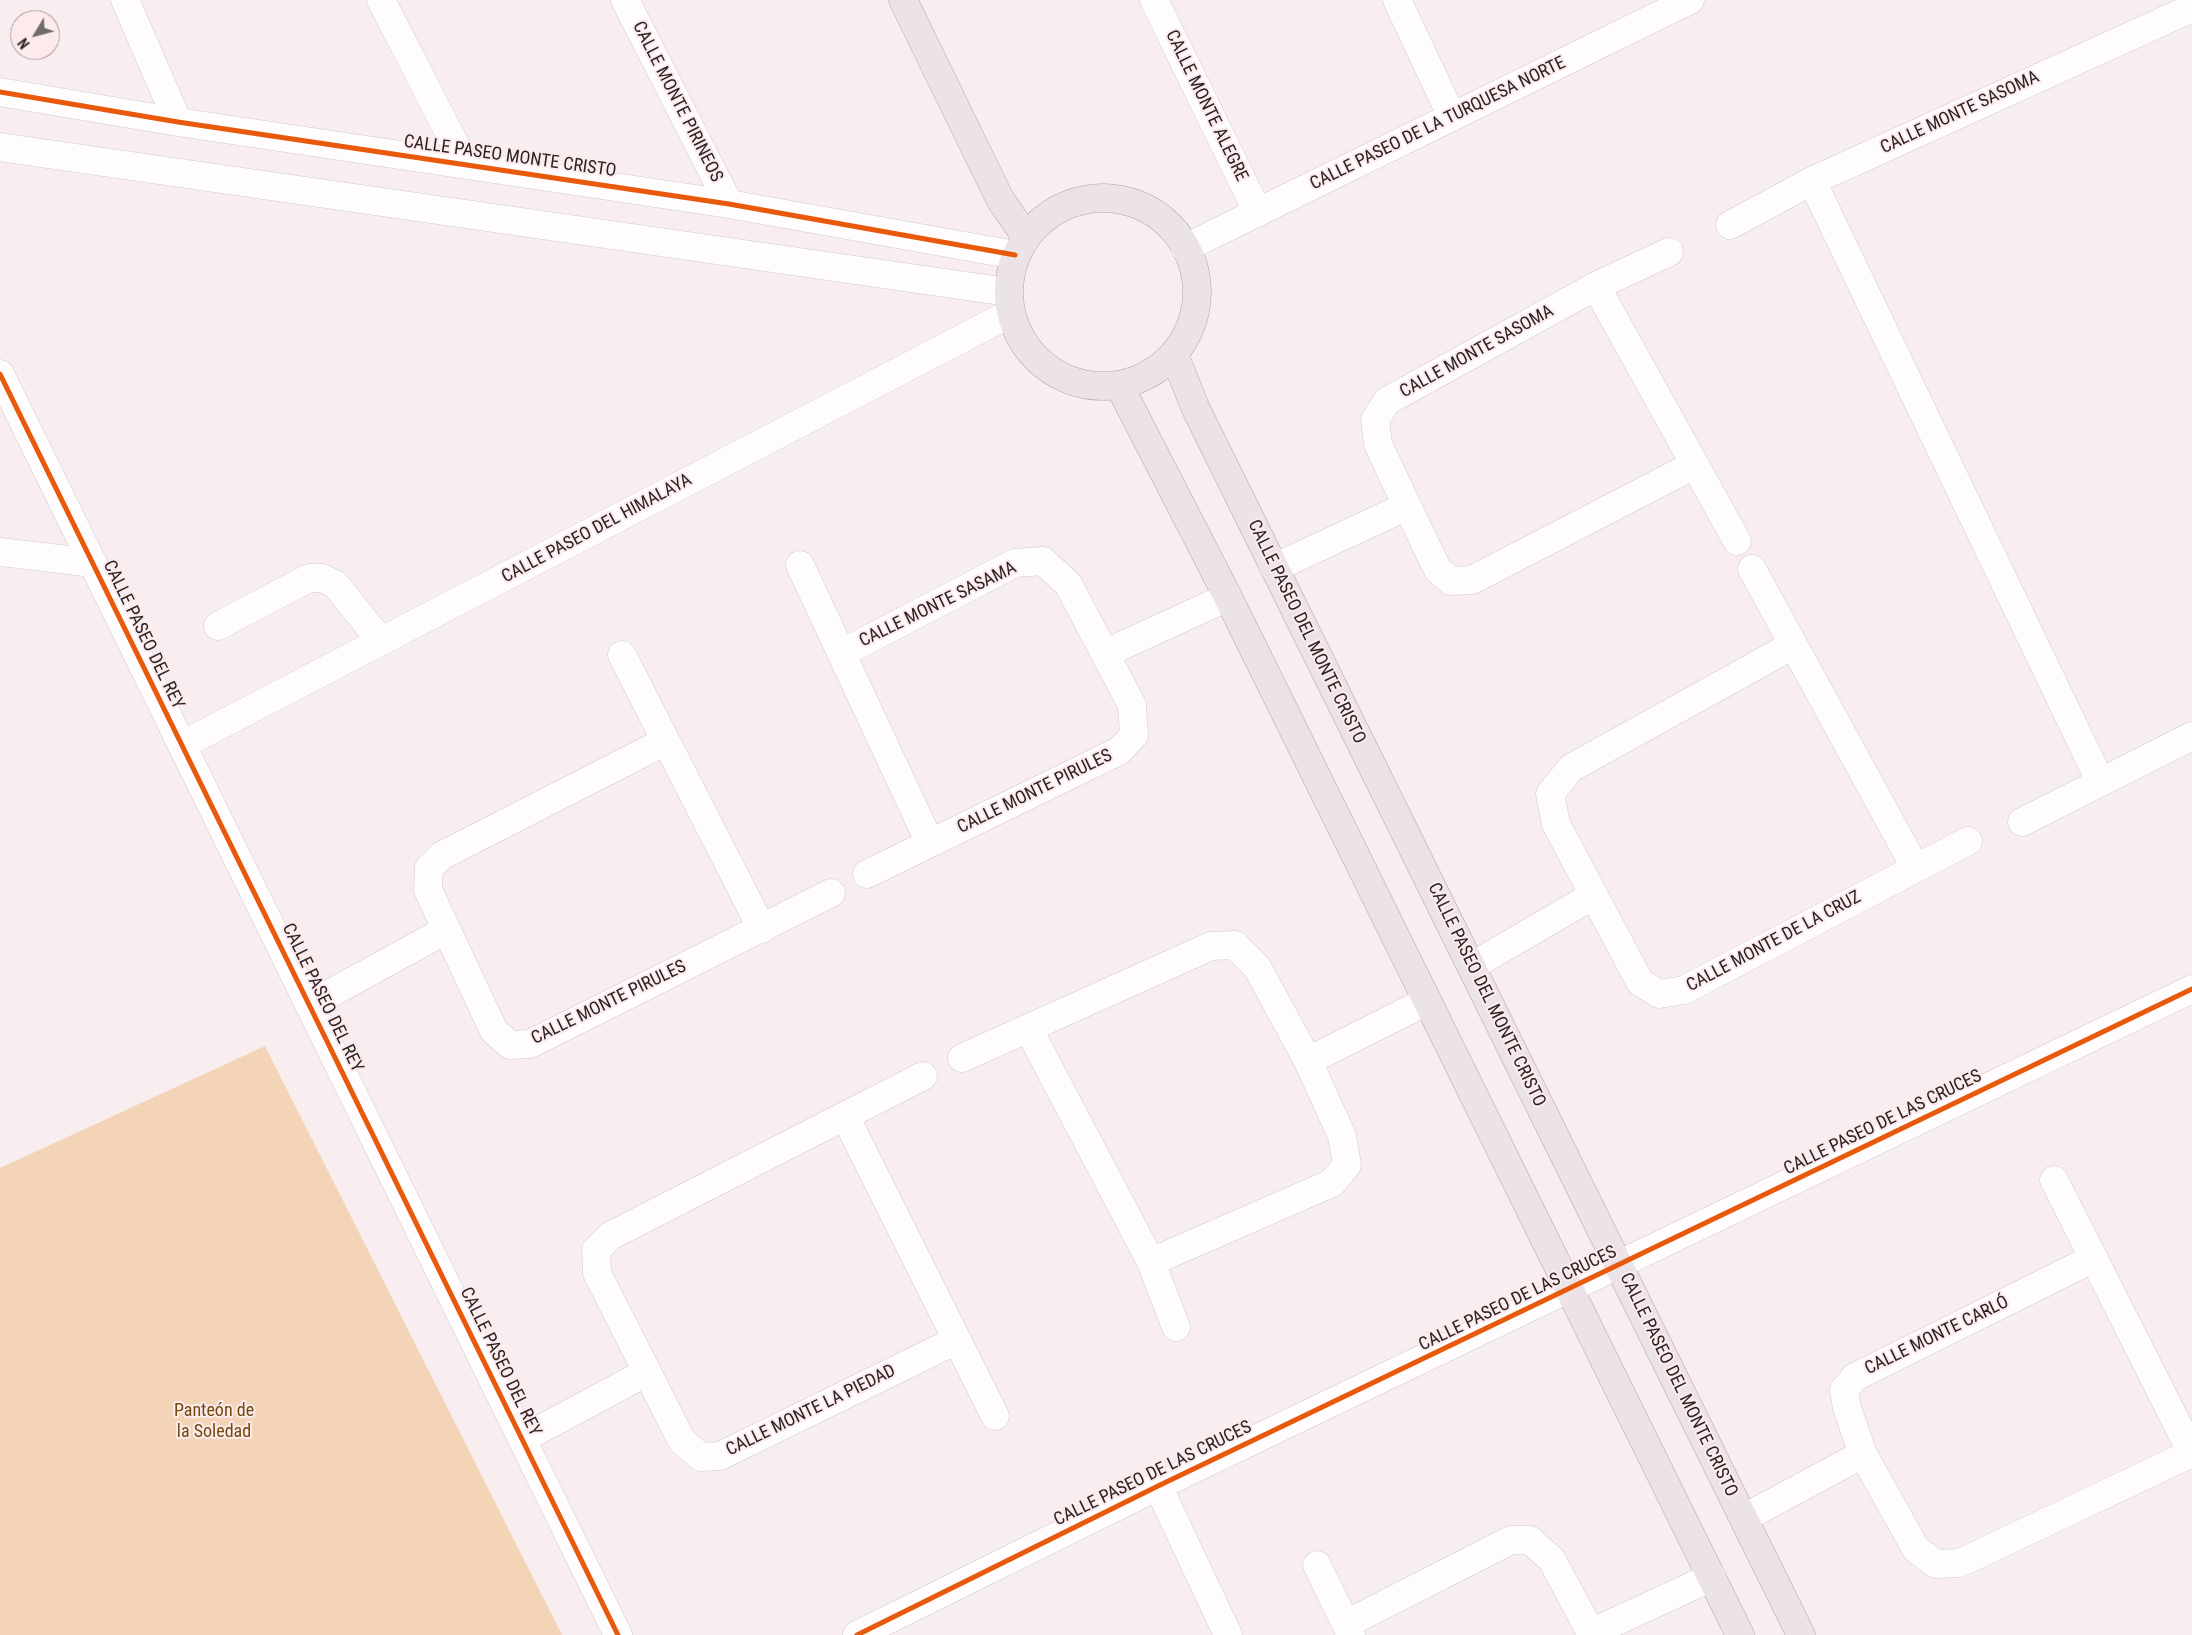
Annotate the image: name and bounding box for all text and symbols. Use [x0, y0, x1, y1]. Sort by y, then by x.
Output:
north arrow [10, 10, 60, 60]
street label: CALLE MONTE PIRINEOS [627, 18, 727, 186]
street label: CALLE MONTE ALEGRE [1160, 27, 1252, 185]
text: N [15, 35, 33, 52]
street label: CALLE PASEO DE LA TURQUESA NORTE [1307, 53, 1569, 195]
street label: CALLE MONTE SASOMA [1877, 67, 2043, 159]
street label: CALLE PASEO MONTE CRISTO [402, 131, 618, 183]
street label: CALLE MONTE SASOMA [1396, 301, 1558, 403]
street label: CALLE PASEO DEL HIMALAYA [498, 470, 696, 588]
street label: CALLE PASEO DEL MONTE CRISTO [1242, 517, 1370, 747]
street label: CALLE PASEO DEL REY [98, 557, 188, 713]
street label: CALLE MONTE SASAMA [856, 558, 1020, 652]
street label: CALLE MONTE PIRULES [954, 745, 1116, 839]
street label: CALLE PASEO DEL MONTE CRISTO [1422, 880, 1550, 1110]
street label: CALLE MONTE DE LA CRUZ [1683, 887, 1865, 997]
street label: CALLE PASEO DEL REY [277, 920, 367, 1076]
street label: CALLE MONTE PIRULES [528, 956, 690, 1050]
street label: CALLE PASEO DE LAS CRUCES [1781, 1066, 1985, 1180]
street label: CALLE PASEO DE LAS CRUCES [1416, 1242, 1620, 1356]
street label: CALLE PASEO DEL MONTE CRISTO [1614, 1270, 1742, 1500]
street label: CALLE PASEO DEL REY [455, 1284, 545, 1440]
street label: CALLE MONTE CARLÓ [1861, 1292, 2013, 1380]
street label: CALLE MONTE LA PIEDAD [723, 1361, 899, 1461]
park label: Panteón de la Soledad [174, 1400, 254, 1442]
street label: CALLE PASEO DE LAS CRUCES [1051, 1417, 1255, 1531]

